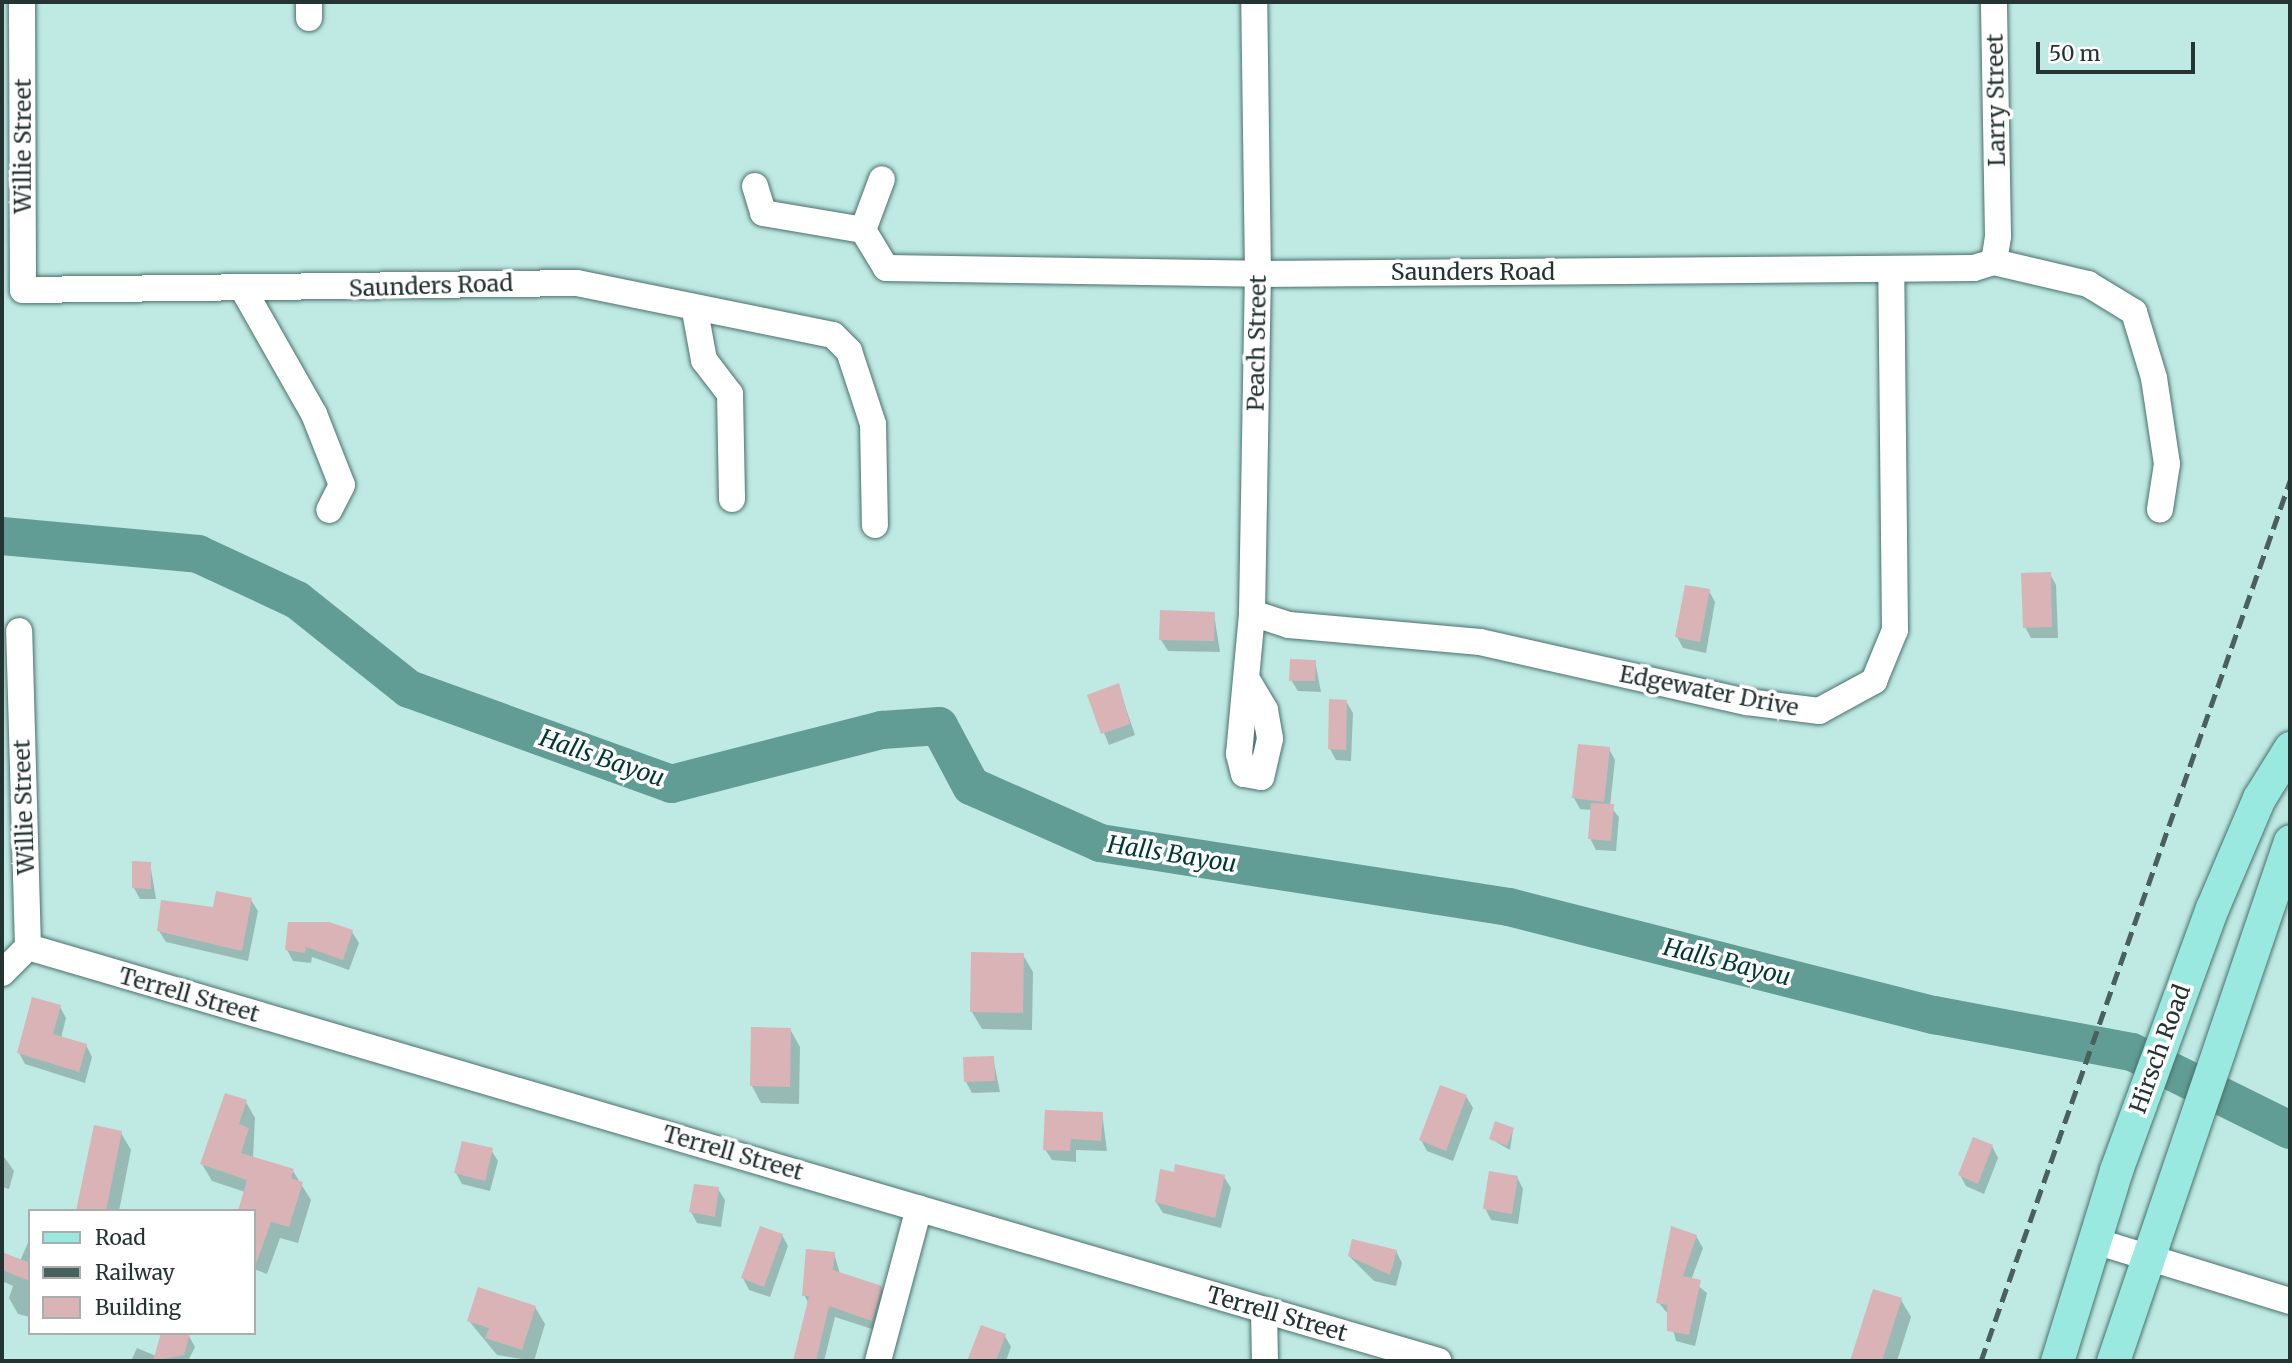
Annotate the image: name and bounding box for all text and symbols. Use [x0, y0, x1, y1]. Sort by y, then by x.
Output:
scale bar [2040, 28, 2199, 72]
street label: Larry Street [1981, 33, 2011, 167]
text: 50 m [2049, 40, 2100, 67]
street label: Willie Street [9, 78, 37, 214]
street label: Saunders Road [1391, 258, 1555, 286]
street label: Saunders Road [348, 269, 514, 303]
street label: Peach Street [1242, 275, 1272, 411]
street label: Edgewater Drive [1617, 660, 1801, 722]
water label: Halls Bayou [536, 723, 668, 793]
street label: Willie Street [8, 739, 40, 875]
water label: Halls Bayou [1105, 830, 1239, 878]
water label: Halls Bayou [1660, 932, 1794, 992]
street label: Terrell Street [116, 962, 262, 1028]
street label: Hirsch Road [2124, 981, 2196, 1117]
street label: Terrell Street [660, 1120, 806, 1186]
legend [28, 1209, 256, 1335]
text: Road [95, 1224, 146, 1251]
text: Railway [95, 1259, 175, 1286]
street label: Terrell Street [1204, 1281, 1350, 1347]
text: Building [95, 1294, 181, 1321]

